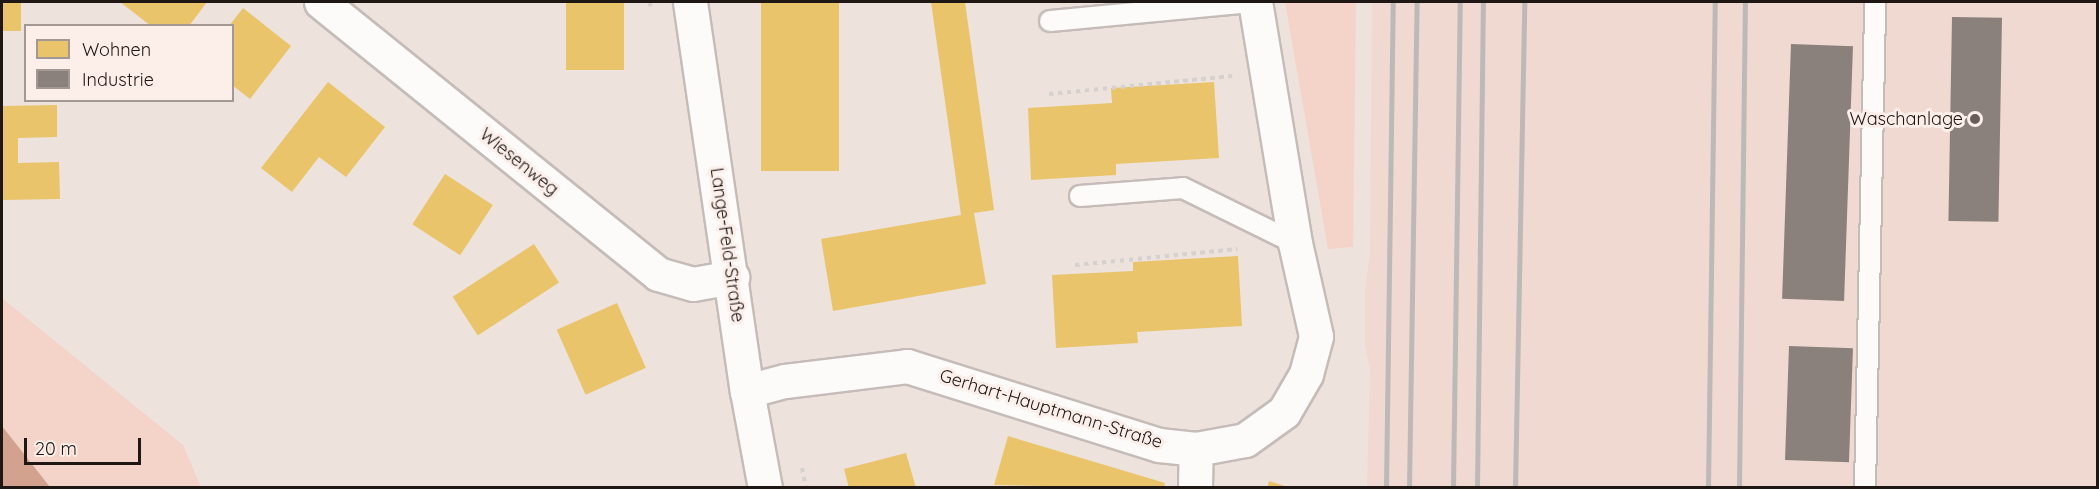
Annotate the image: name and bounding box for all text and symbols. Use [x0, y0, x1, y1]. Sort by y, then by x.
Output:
legend [24, 24, 234, 102]
text: Wohnen [82, 38, 151, 61]
text: Industrie [82, 68, 154, 91]
place label: Waschanlage [1849, 108, 1963, 130]
marker: Waschanlage [1968, 112, 1982, 126]
street label: Wiesenweg [475, 124, 563, 200]
street label: Lange-Feld-Straße [705, 166, 749, 324]
street label: Gerhart-Hauptmann-Straße [937, 365, 1165, 453]
scale bar [27, 426, 144, 464]
text: 20 m [35, 437, 77, 460]

